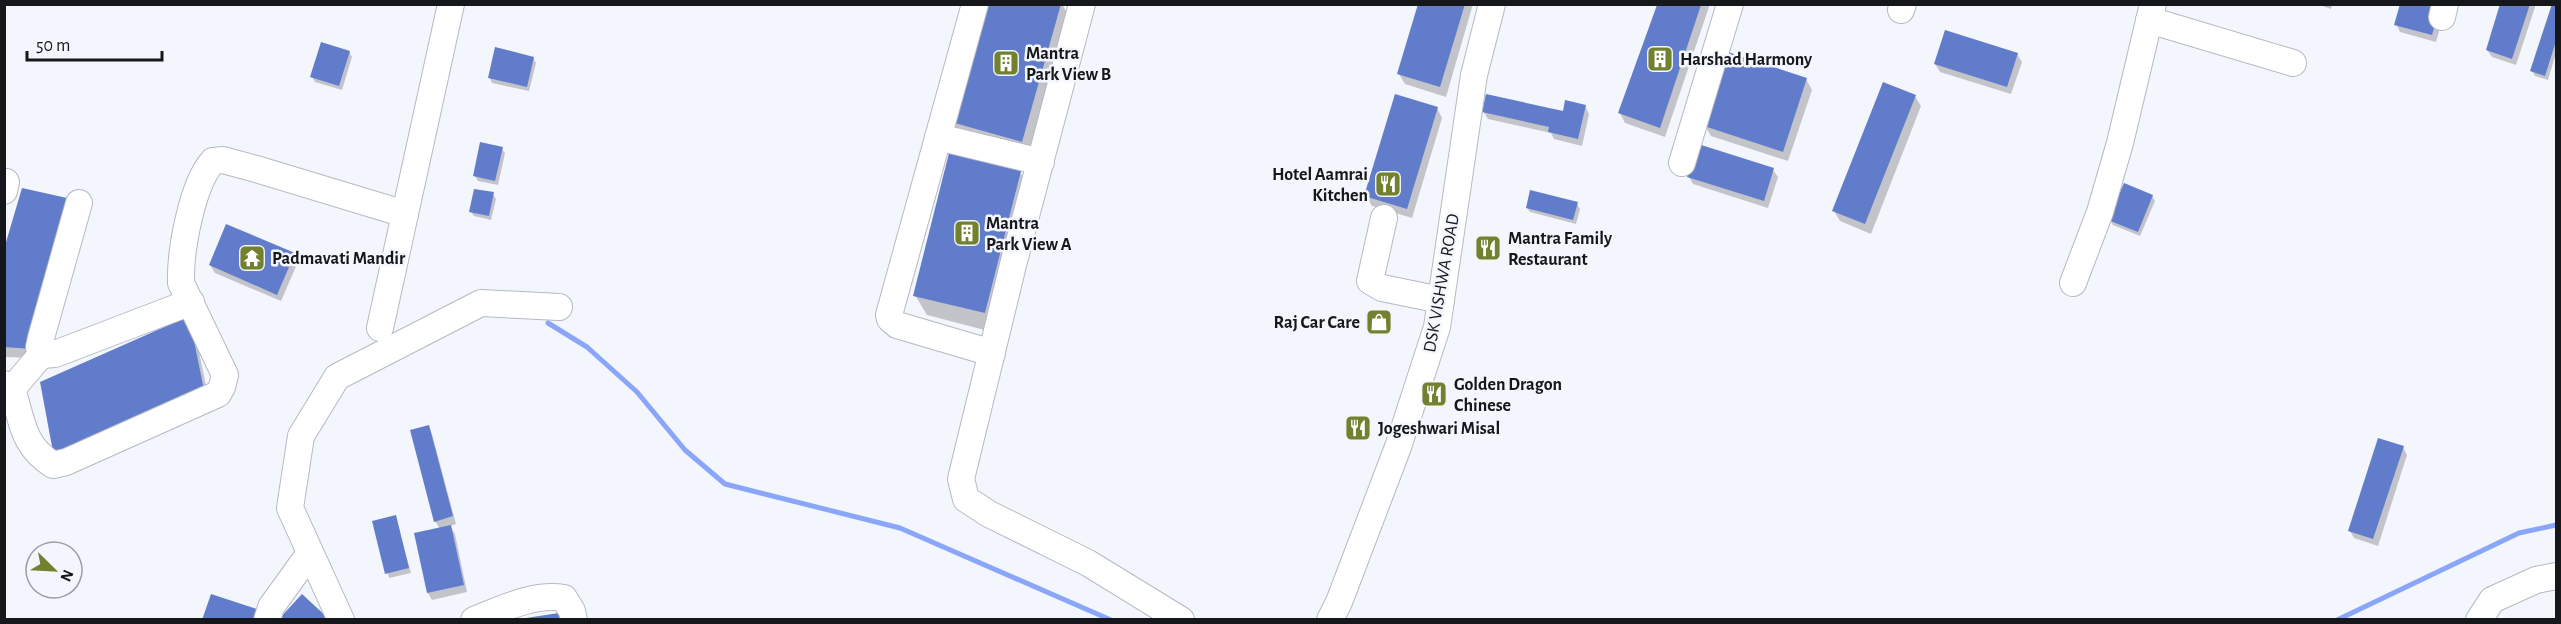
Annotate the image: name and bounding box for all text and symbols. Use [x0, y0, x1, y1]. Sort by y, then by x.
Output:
scale bar [27, 24, 162, 62]
text: 50 m [36, 37, 70, 55]
building icon: Harshad Harmony [1645, 44, 1675, 74]
place label: Mantra Park View B [1026, 45, 1111, 84]
building icon: Mantra Park View B [991, 48, 1021, 78]
place label: Harshad Harmony [1680, 51, 1813, 69]
place label: Hotel Aamrai Kitchen [1272, 166, 1368, 205]
restaurant icon: Hotel Aamrai Kitchen [1373, 169, 1403, 199]
street label: DSK VISHWA ROAD [1421, 212, 1463, 354]
place label: Mantra Park View A [986, 215, 1072, 254]
building icon: Mantra Park View A [952, 218, 982, 248]
place label: Mantra Family Restaurant [1508, 230, 1613, 269]
restaurant icon: Mantra Family Restaurant [1473, 233, 1503, 263]
temple icon: Padmavati Mandir [237, 243, 267, 273]
place label: Padmavati Mandir [272, 250, 406, 268]
shop icon: Raj Car Care [1364, 307, 1394, 337]
place label: Raj Car Care [1274, 314, 1360, 332]
place label: Golden Dragon Chinese [1454, 376, 1562, 415]
restaurant icon: Golden Dragon Chinese [1419, 379, 1449, 409]
restaurant icon: Jogeshwari Misal [1343, 413, 1373, 443]
place label: Jogeshwari Misal [1378, 420, 1500, 438]
north arrow [24, 540, 84, 600]
text: N [57, 567, 76, 584]

